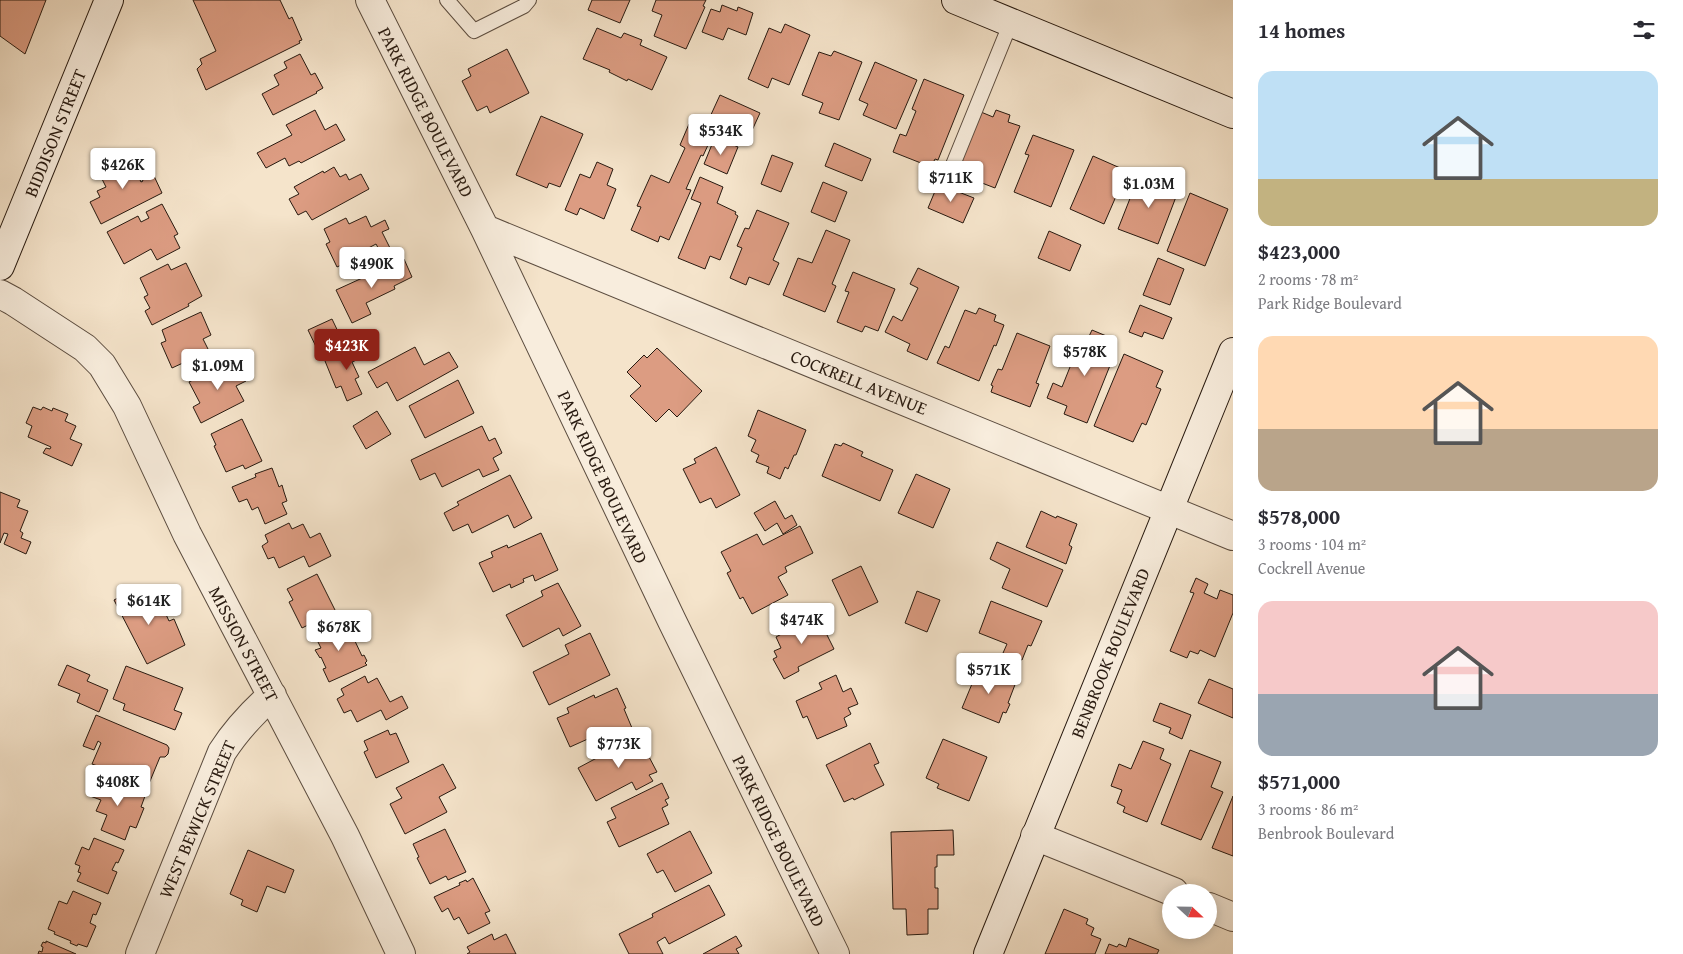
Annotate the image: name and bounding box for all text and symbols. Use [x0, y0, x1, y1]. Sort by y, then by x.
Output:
text: 14 homes [1258, 15, 1345, 46]
icon: filters [1630, 16, 1658, 44]
street label: PARK RIDGE BOULEVARD [371, 22, 481, 202]
street label: BIDDISON STREET [17, 65, 93, 201]
icon: home [1413, 103, 1503, 193]
pin: $534K [686, 114, 756, 156]
text: $534K [699, 118, 743, 142]
pin: $426K [88, 148, 158, 190]
text: $426K [101, 152, 145, 176]
pin: $711K [916, 160, 986, 203]
text: $711K [929, 165, 973, 189]
pin: $1.03M [1108, 166, 1190, 209]
text: $1.03M [1123, 171, 1175, 195]
text: $423,000 [1258, 236, 1340, 267]
pin: $490K [337, 246, 407, 289]
text: $490K [350, 251, 394, 275]
text: 2 rooms · 78 m² [1258, 267, 1358, 291]
text: Park Ridge Boulevard [1258, 291, 1402, 315]
pin: $423K [312, 328, 382, 371]
text: $423K [325, 333, 369, 357]
pin: $578K [1050, 334, 1120, 377]
text: $578K [1063, 339, 1107, 363]
street label: COCKRELL AVENUE [787, 342, 931, 422]
pin: $1.09M [177, 348, 259, 391]
text: $1.09M [192, 353, 244, 377]
icon: home [1413, 368, 1503, 458]
street label: PARK RIDGE BOULEVARD [551, 386, 655, 568]
text: $578,000 [1258, 501, 1340, 532]
text: 3 rooms · 104 m² [1258, 532, 1366, 556]
text: Cockrell Avenue [1258, 556, 1365, 580]
street label: BENBROOK BOULEVARD [1064, 564, 1156, 742]
street label: MISSION STREET [202, 581, 286, 707]
pin: $614K [114, 584, 184, 626]
text: $614K [127, 588, 171, 612]
pin: $474K [767, 602, 837, 645]
text: $474K [780, 607, 824, 631]
pin: $678K [304, 610, 374, 652]
text: $678K [317, 614, 361, 638]
icon: home [1413, 633, 1503, 723]
pin: $571K [954, 652, 1024, 695]
text: $571K [967, 657, 1011, 681]
pin: $773K [584, 726, 654, 769]
text: $773K [597, 731, 641, 755]
street label: WEST BEWICK STREET [151, 736, 243, 902]
street label: PARK RIDGE BOULEVARD [726, 751, 832, 932]
pin: $408K [83, 764, 153, 807]
text: $571,000 [1258, 766, 1340, 797]
text: $408K [96, 769, 140, 793]
text: 3 rooms · 86 m² [1258, 797, 1358, 821]
text: Benbrook Boulevard [1258, 821, 1394, 845]
north arrow [1162, 884, 1218, 939]
map controls [1162, 884, 1217, 939]

